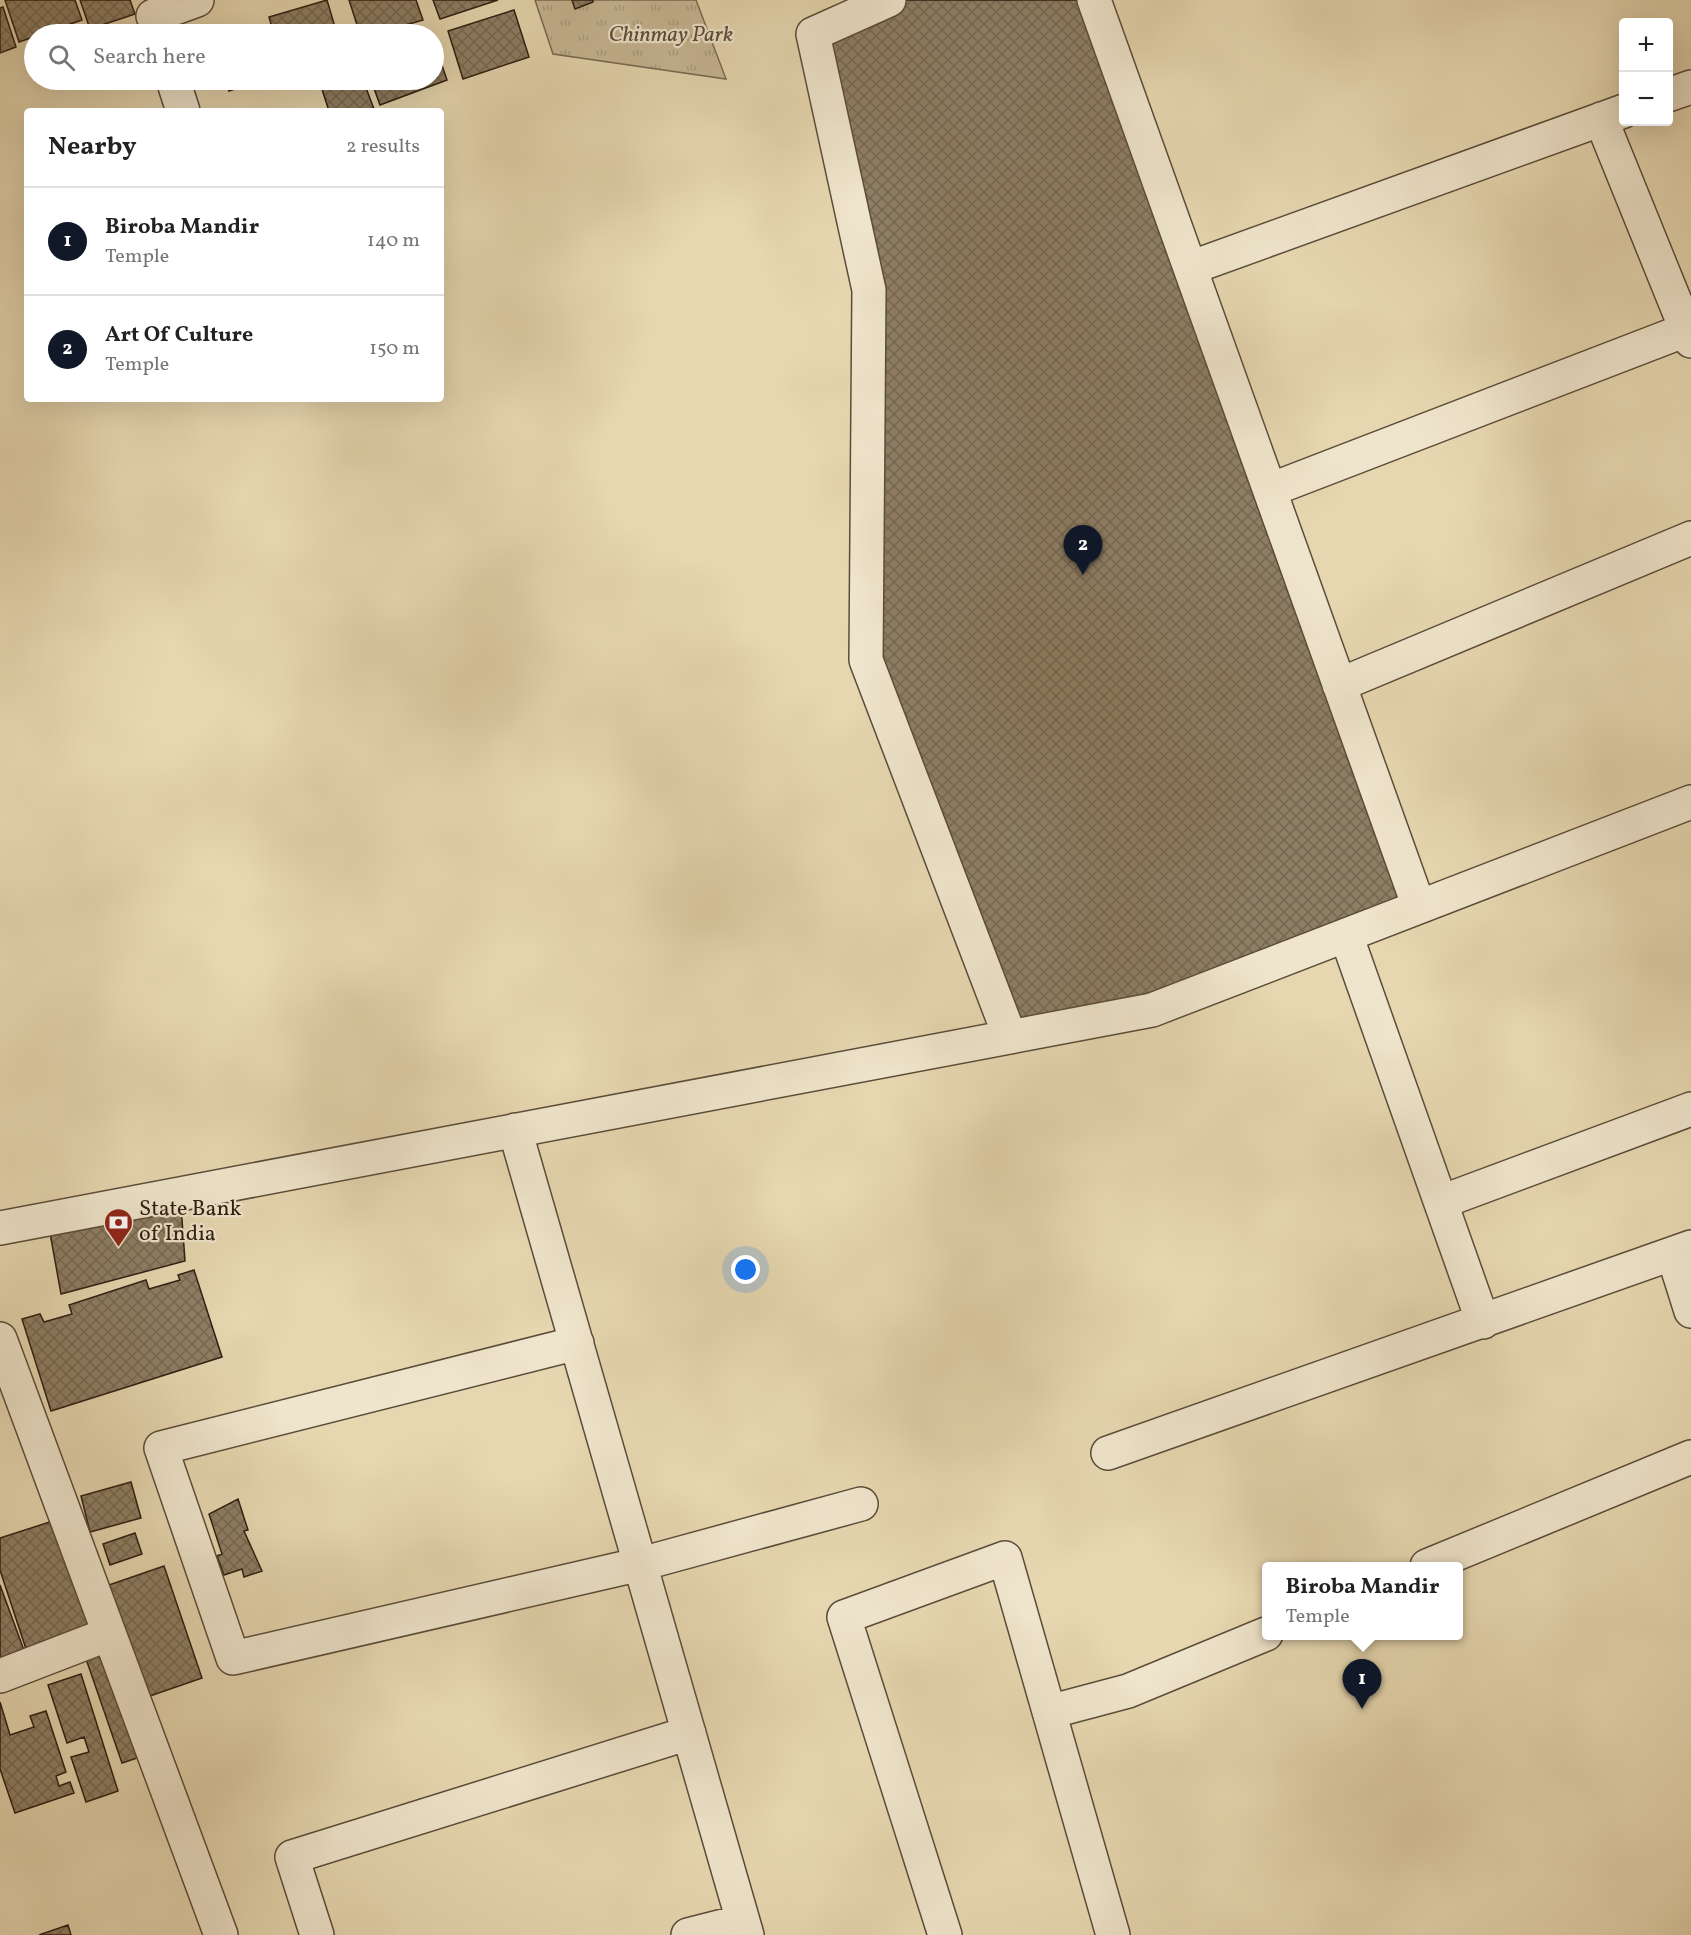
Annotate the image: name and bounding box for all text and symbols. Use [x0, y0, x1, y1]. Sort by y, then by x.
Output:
map controls [1619, 18, 1673, 126]
button: + [1619, 18, 1673, 72]
park label: Chinmay Park [609, 20, 733, 51]
search box [24, 24, 444, 90]
icon: search [45, 41, 78, 74]
text: Search here [93, 42, 206, 73]
button: − [1619, 72, 1673, 126]
text: Nearby [48, 129, 137, 165]
text: 2 results [346, 133, 420, 161]
text: Biroba Mandir [105, 212, 259, 243]
text: 1 [63, 227, 72, 255]
text: 140 m [367, 227, 420, 255]
text: Temple [105, 243, 169, 271]
text: Art Of Culture [105, 320, 253, 351]
text: 2 [62, 335, 73, 363]
text: 150 m [369, 335, 420, 363]
text: Temple [105, 351, 169, 379]
pin: 2 [1064, 526, 1102, 575]
place label: State Bank of India [139, 1194, 242, 1250]
bank icon: State Bank of India [102, 1206, 134, 1248]
your location [731, 1255, 760, 1284]
popup [1262, 1562, 1463, 1640]
text: Biroba Mandir [1285, 1572, 1440, 1603]
text: Temple [1285, 1603, 1350, 1631]
pin: 1 [1342, 1660, 1382, 1709]

